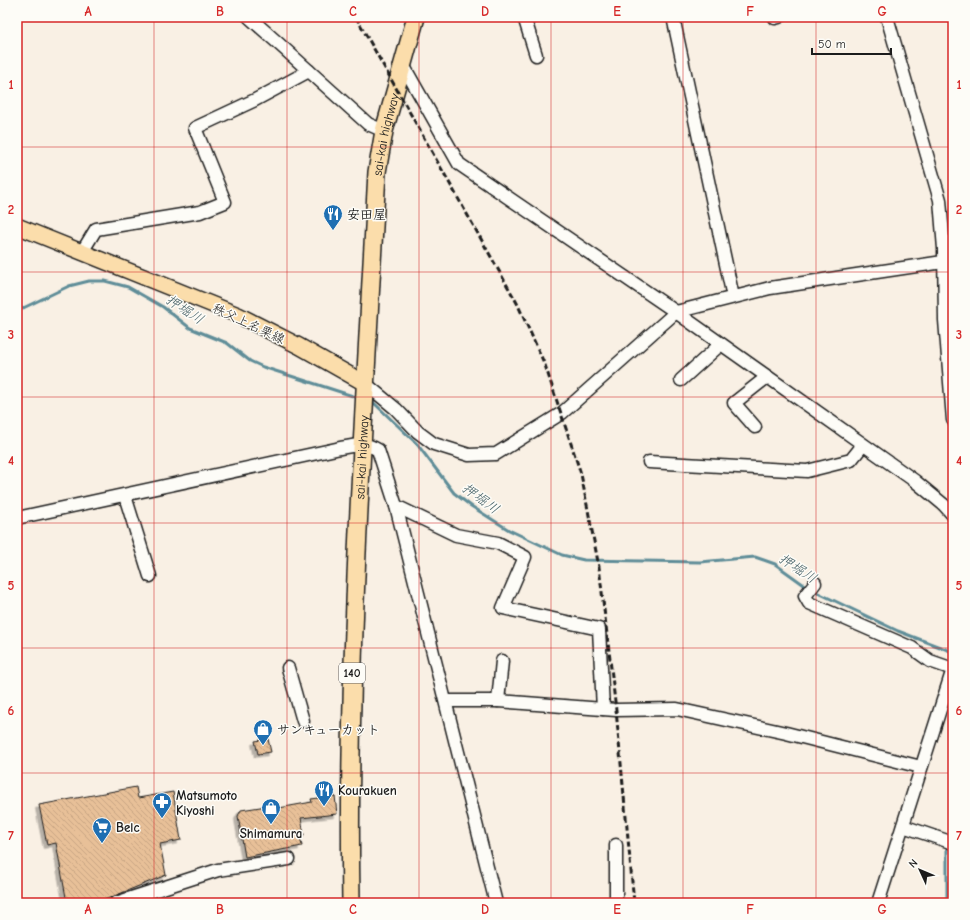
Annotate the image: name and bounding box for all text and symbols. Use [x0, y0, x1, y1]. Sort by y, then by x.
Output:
text: A [84, 4, 92, 19]
text: B [216, 4, 224, 19]
text: C [349, 4, 357, 19]
text: D [481, 4, 489, 19]
text: E [613, 4, 621, 19]
text: F [746, 4, 754, 19]
text: G [877, 4, 887, 19]
scale bar [812, 30, 891, 56]
text: 50 m [818, 37, 846, 51]
text: 1 [8, 77, 14, 92]
text: 1 [956, 77, 962, 92]
street label: sai-kai highway [370, 92, 402, 176]
text: 2 [8, 202, 14, 217]
text: 2 [956, 202, 962, 217]
restaurant icon: 安田屋 [322, 203, 344, 231]
place label: 安田屋 [347, 207, 386, 222]
water label: 押堀川 [162, 291, 207, 328]
street label: 秩父上名栗線 [210, 300, 288, 347]
text: 3 [8, 327, 14, 342]
text: 3 [956, 327, 962, 342]
street label: sai-kai highway [352, 415, 372, 500]
text: 4 [8, 453, 14, 468]
text: 4 [956, 453, 962, 468]
water label: 押堀川 [459, 479, 503, 518]
water label: 押堀川 [775, 550, 820, 587]
text: 5 [8, 578, 15, 593]
text: 5 [956, 578, 963, 593]
road number: 140 [339, 663, 365, 683]
text: 6 [8, 703, 15, 718]
text: 6 [956, 703, 963, 718]
shop icon: サンキューカット [252, 718, 274, 746]
place label: サンキューカット [277, 722, 380, 737]
restaurant icon: Kourakuen [313, 779, 335, 807]
place label: Kourakuen [338, 783, 397, 798]
place label: Matsumoto Kiyoshi [176, 788, 238, 818]
pharmacy icon: Matsumoto Kiyoshi [151, 791, 173, 819]
shop icon: Shimamura [260, 797, 282, 825]
supermarket icon: Belc [91, 816, 113, 844]
place label: Belc [116, 820, 140, 835]
place label: Shimamura [240, 826, 302, 841]
text: 7 [8, 828, 14, 843]
text: 7 [956, 828, 962, 843]
north arrow [900, 850, 940, 890]
text: N [906, 856, 920, 871]
text: A [84, 902, 92, 917]
text: B [216, 902, 224, 917]
text: C [349, 902, 357, 917]
text: D [481, 902, 489, 917]
text: E [613, 902, 621, 917]
text: F [746, 902, 754, 917]
text: G [877, 902, 887, 917]

